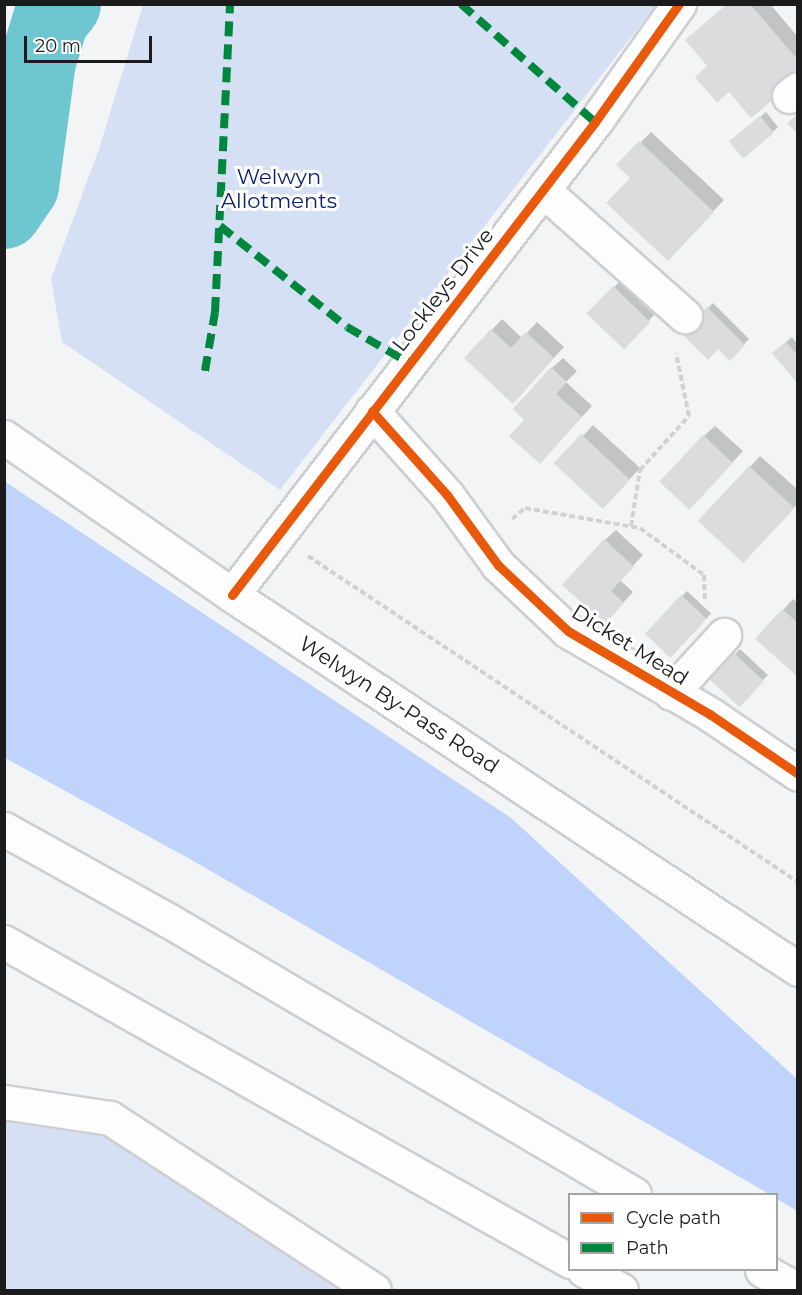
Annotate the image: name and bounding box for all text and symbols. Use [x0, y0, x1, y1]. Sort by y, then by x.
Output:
scale bar [27, 24, 154, 62]
text: 20 m [35, 35, 81, 57]
park label: Welwyn Allotments [221, 164, 337, 214]
street label: Lockleys Drive [387, 223, 499, 357]
street label: Dicket Mead [567, 599, 693, 691]
street label: Welwyn By-Pass Road [294, 631, 504, 779]
legend [568, 1193, 778, 1271]
text: Cycle path [626, 1207, 721, 1229]
text: Path [626, 1237, 669, 1259]

